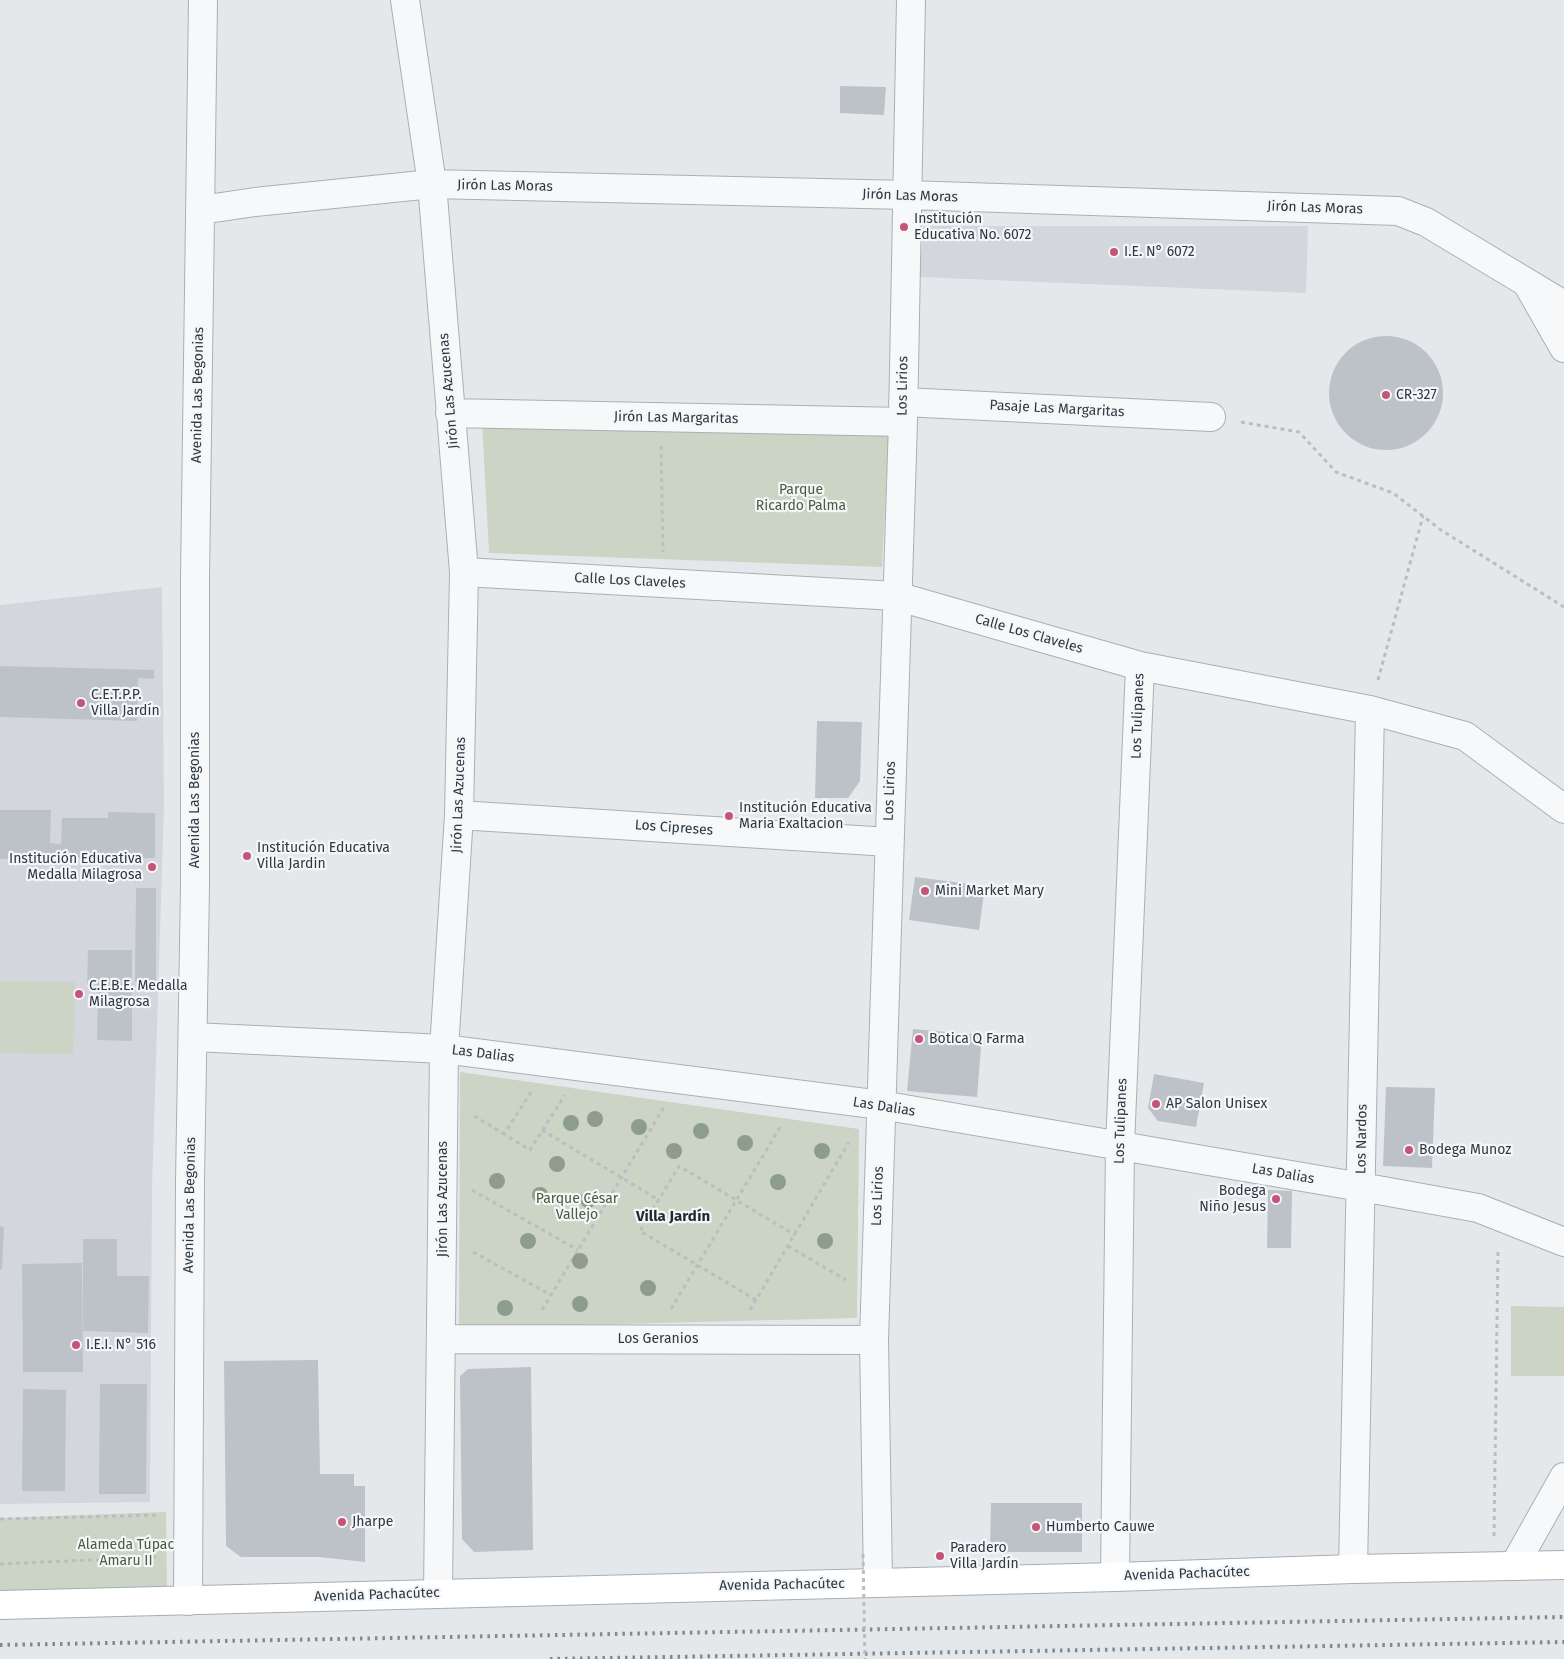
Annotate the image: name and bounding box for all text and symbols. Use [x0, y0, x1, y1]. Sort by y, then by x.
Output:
street label: Jirón Las Moras [457, 177, 553, 195]
street label: Jirón Las Moras [862, 186, 958, 206]
street label: Jirón Las Moras [1267, 198, 1363, 218]
place label: Institución Educativa No. 6072 [914, 211, 1031, 243]
marker: Institución Educativa No. 6072 [898, 221, 910, 233]
place label: I.E. N° 6072 [1124, 244, 1195, 260]
marker: I.E. N° 6072 [1108, 246, 1120, 258]
street label: Avenida Las Begonias [188, 327, 208, 463]
street label: Jirón Las Azucenas [436, 332, 462, 450]
street label: Los Lirios [894, 356, 912, 416]
place label: CR-327 [1396, 387, 1437, 403]
marker: CR-327 [1380, 389, 1392, 401]
street label: Pasaje Las Margaritas [989, 397, 1125, 421]
street label: Jirón Las Margaritas [614, 409, 738, 427]
park label: Parque Ricardo Palma [756, 482, 846, 514]
street label: Calle Los Claveles [574, 570, 686, 592]
street label: Calle Los Claveles [973, 611, 1085, 657]
street label: Los Tulipanes [1128, 673, 1148, 759]
place label: C.E.T.P.P. Villa Jardín [91, 687, 160, 720]
marker: C.E.T.P.P. Villa Jardín [75, 697, 87, 709]
street label: Avenida Las Begonias [187, 732, 203, 868]
street label: Jirón Las Azucenas [449, 737, 469, 853]
street label: Los Lirios [881, 761, 899, 821]
place label: Institución Educativa Maria Exaltacion [739, 800, 872, 832]
marker: Institución Educativa Maria Exaltacion [723, 810, 735, 822]
street label: Los Cipreses [634, 817, 714, 839]
place label: Institución Educativa Villa Jardin [257, 840, 390, 872]
marker: Institución Educativa Villa Jardin [241, 850, 253, 862]
place label: Institución Educativa Medalla Milagrosa [9, 851, 142, 884]
marker: Institución Educativa Medalla Milagrosa [146, 861, 158, 873]
place label: Mini Market Mary [935, 883, 1044, 899]
marker: Mini Market Mary [919, 885, 931, 897]
place label: C.E.B.E. Medalla Milagrosa [89, 978, 188, 1010]
marker: C.E.B.E. Medalla Milagrosa [73, 988, 85, 1000]
place label: Botica Q Farma [929, 1031, 1025, 1047]
marker: Botica Q Farma [913, 1033, 925, 1045]
street label: Las Dalias [451, 1042, 515, 1066]
street label: Los Tulipanes [1111, 1078, 1131, 1164]
street label: Las Dalias [852, 1094, 916, 1120]
place label: AP Salon Unisex [1166, 1096, 1267, 1112]
marker: AP Salon Unisex [1150, 1098, 1162, 1110]
street label: Los Nardos [1353, 1104, 1371, 1174]
street label: Avenida Las Begonias [180, 1137, 200, 1273]
street label: Jirón Las Azucenas [435, 1141, 451, 1257]
place label: Bodega Munoz [1419, 1142, 1511, 1158]
marker: Bodega Munoz [1403, 1144, 1415, 1156]
street label: Las Dalias [1251, 1160, 1315, 1188]
street label: Los Lirios [869, 1166, 887, 1226]
place label: Bodega Niño Jesus [1199, 1183, 1266, 1216]
park label: Parque César Vallejo [536, 1191, 618, 1224]
marker: Bodega Niño Jesus [1270, 1193, 1282, 1205]
district label: Villa Jardín [636, 1208, 710, 1226]
street label: Los Geranios [618, 1331, 698, 1347]
place label: I.E.I. N° 516 [86, 1337, 156, 1353]
marker: I.E.I. N° 516 [70, 1339, 82, 1351]
place label: Jharpe [352, 1514, 393, 1530]
marker: Jharpe [336, 1516, 348, 1528]
place label: Humberto Cauwe [1046, 1519, 1155, 1535]
marker: Humberto Cauwe [1030, 1521, 1042, 1533]
park label: Alameda Túpac Amaru II [78, 1537, 174, 1570]
place label: Paradero Villa Jardín [950, 1540, 1019, 1572]
marker: Paradero Villa Jardín [934, 1550, 946, 1562]
street label: Avenida Pachacútec [1124, 1563, 1250, 1585]
street label: Avenida Pachacútec [719, 1576, 845, 1594]
street label: Avenida Pachacútec [314, 1584, 440, 1606]

